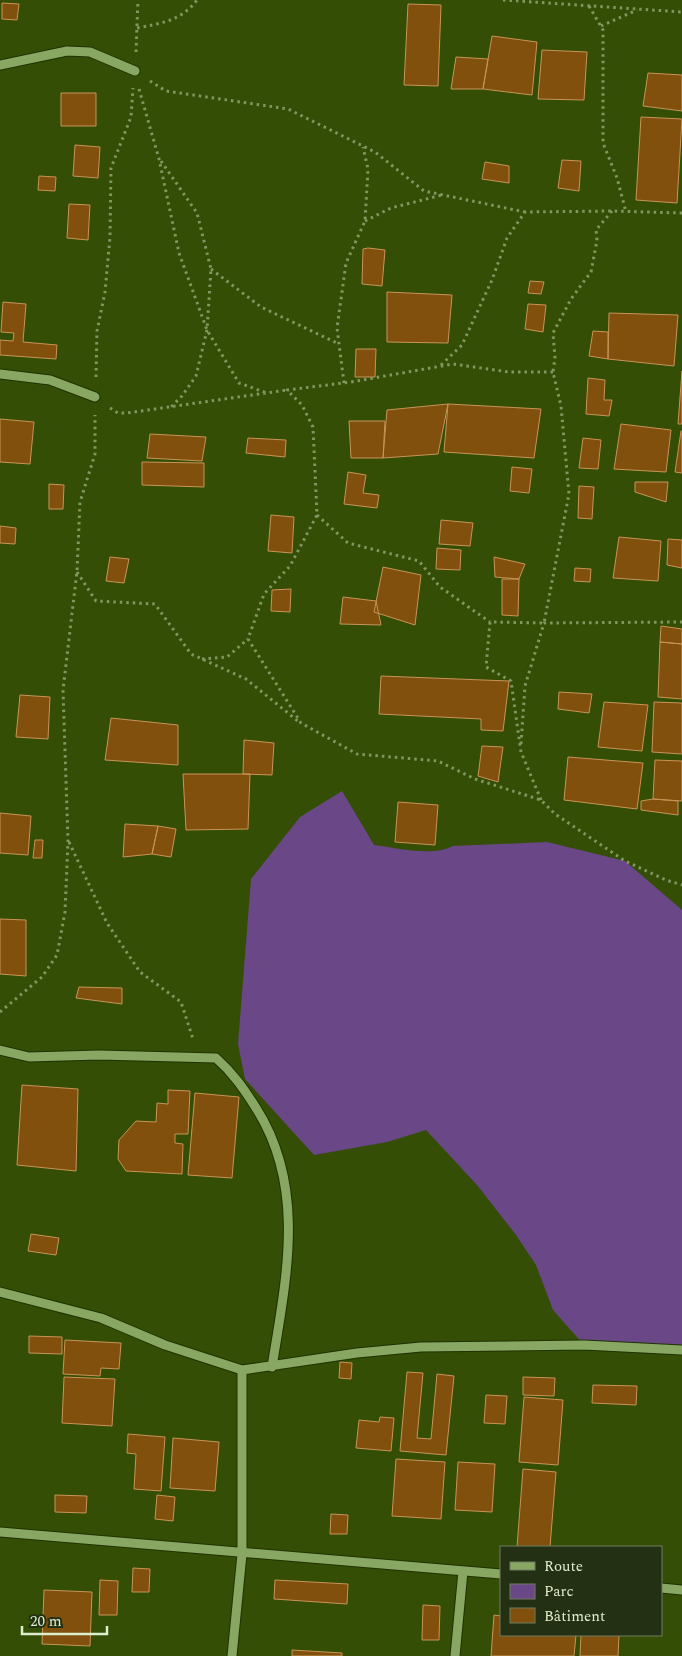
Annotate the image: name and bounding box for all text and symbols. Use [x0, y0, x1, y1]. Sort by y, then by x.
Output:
legend [500, 1546, 662, 1636]
text: Route [544, 1555, 583, 1578]
text: Parc [544, 1580, 574, 1603]
scale bar [22, 1604, 108, 1636]
text: Bâtiment [544, 1605, 605, 1628]
text: 20 m [30, 1610, 62, 1633]

